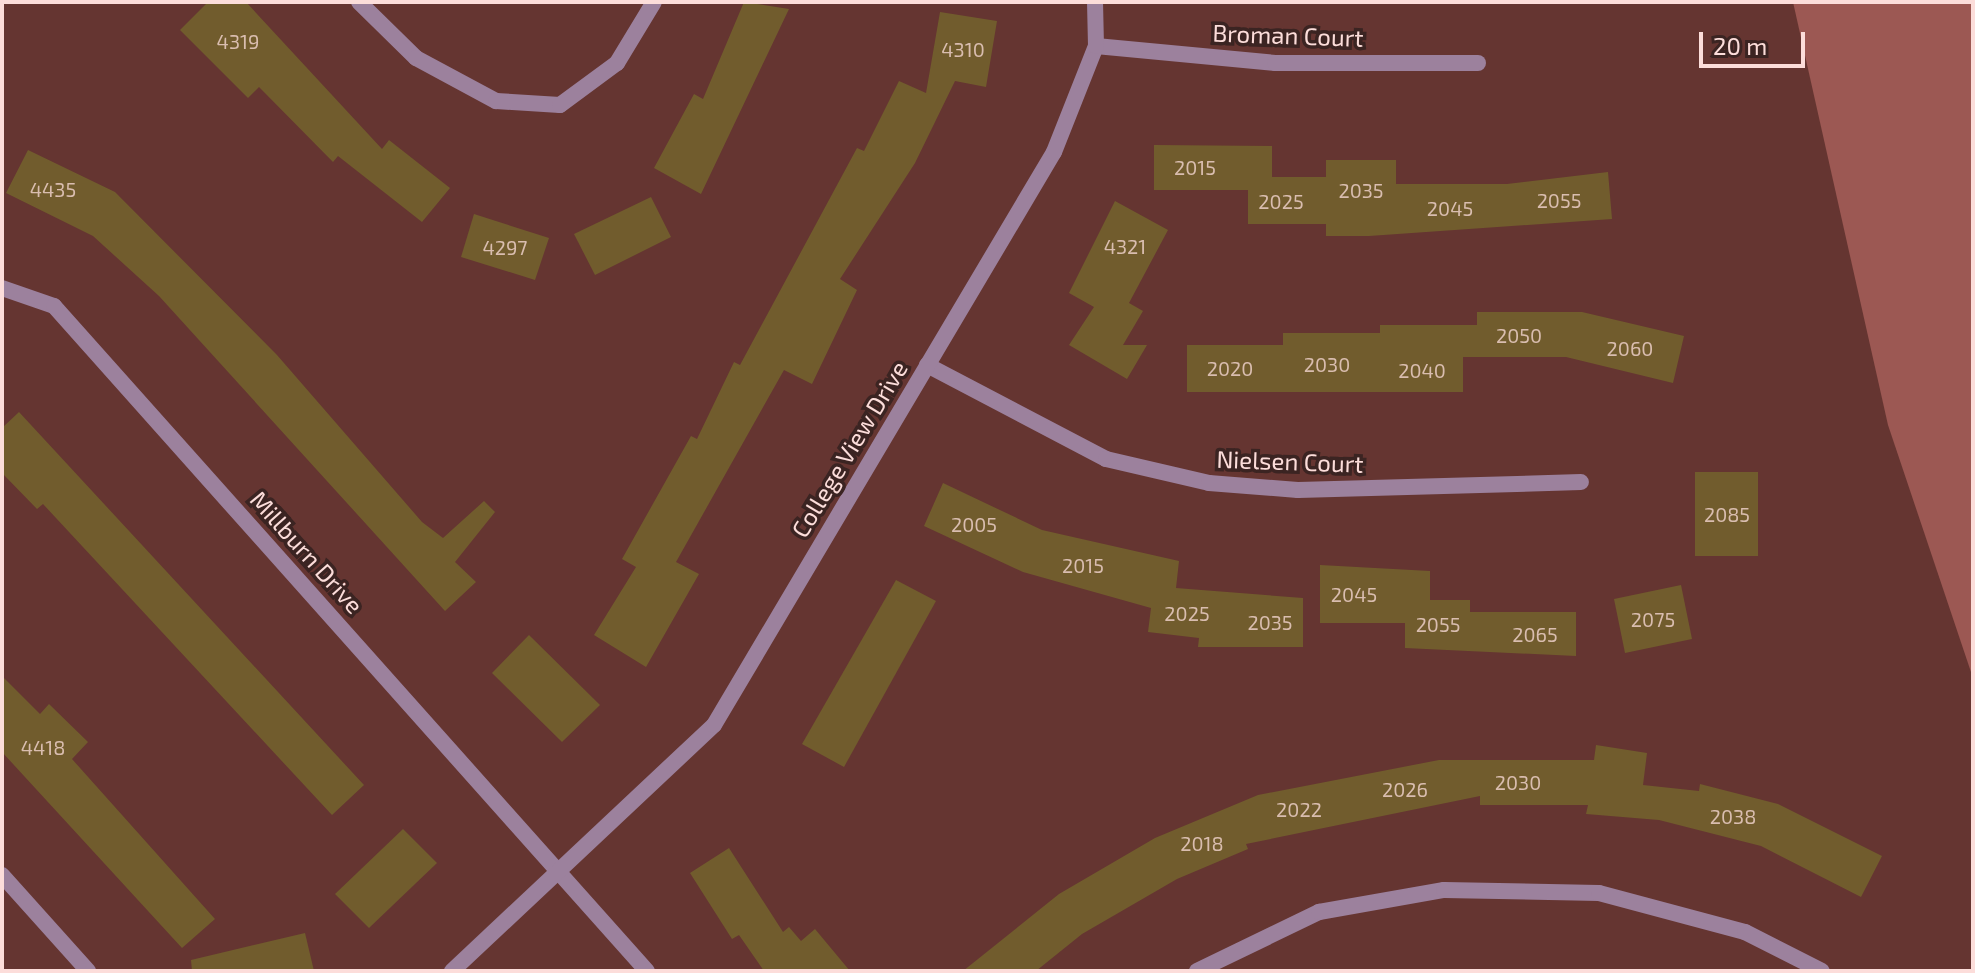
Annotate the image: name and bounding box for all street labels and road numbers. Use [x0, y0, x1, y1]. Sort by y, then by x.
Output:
street label: Broman Court [1212, 18, 1364, 52]
street label: College View Drive [785, 355, 913, 543]
street label: Nielsen Court [1216, 444, 1364, 478]
street label: Millburn Drive [245, 485, 369, 619]

